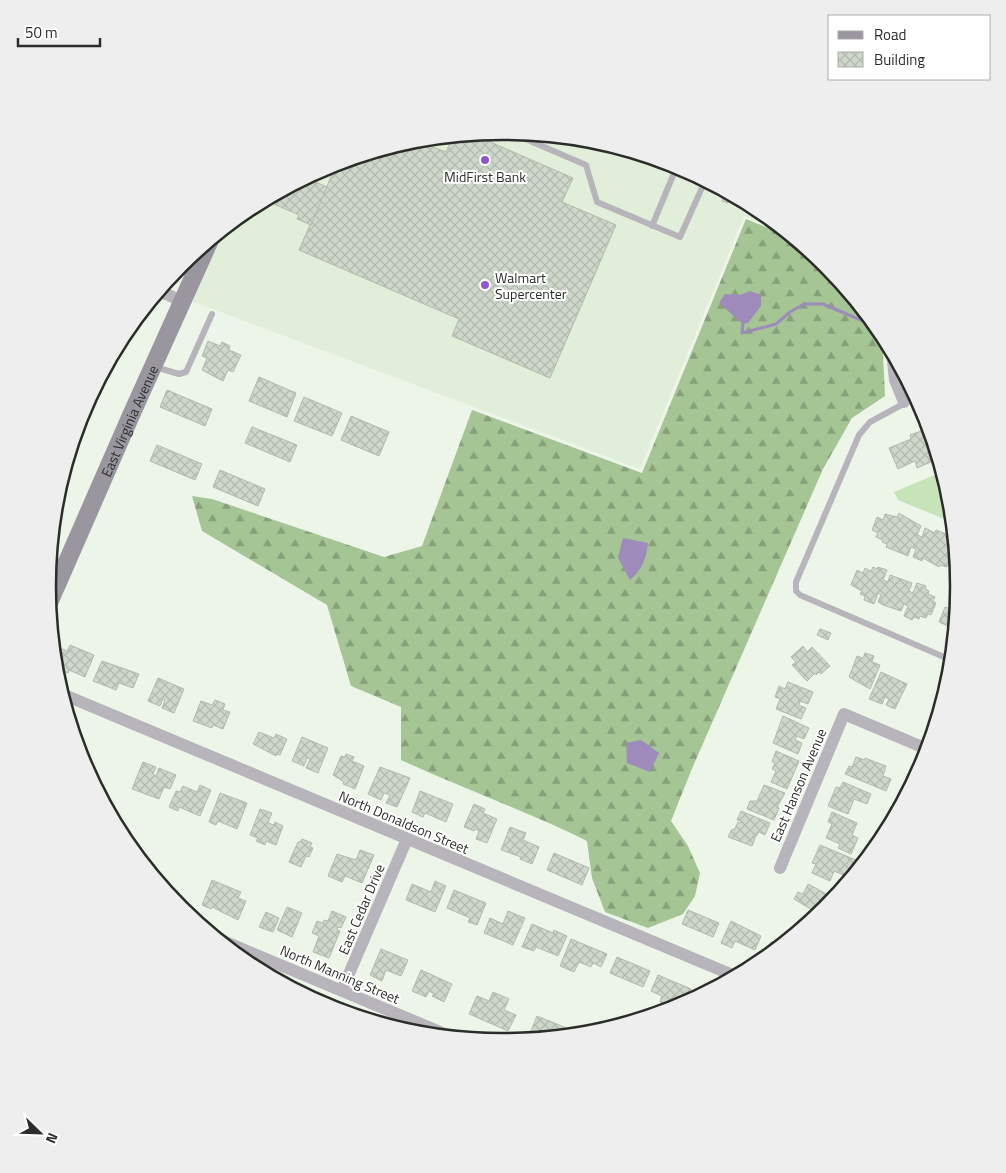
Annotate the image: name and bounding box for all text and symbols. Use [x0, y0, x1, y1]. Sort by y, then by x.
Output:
scale bar [18, 15, 100, 47]
legend [828, 15, 991, 80]
text: 50 m [25, 21, 58, 44]
text: Road [874, 23, 906, 46]
text: Building [874, 48, 925, 71]
marker: MidFirst Bank [479, 154, 491, 166]
place label: MidFirst Bank [444, 166, 526, 187]
place label: Walmart Supercenter [495, 267, 567, 304]
marker: Walmart Supercenter [479, 279, 491, 291]
street label: East Virginia Avenue [95, 362, 163, 480]
street label: East Hanson Avenue [765, 725, 831, 845]
street label: North Donaldson Street [336, 785, 472, 859]
street label: East Cedar Drive [332, 860, 390, 958]
street label: North Manning Street [277, 939, 403, 1009]
north arrow [15, 1108, 65, 1158]
text: N [41, 1130, 64, 1147]

